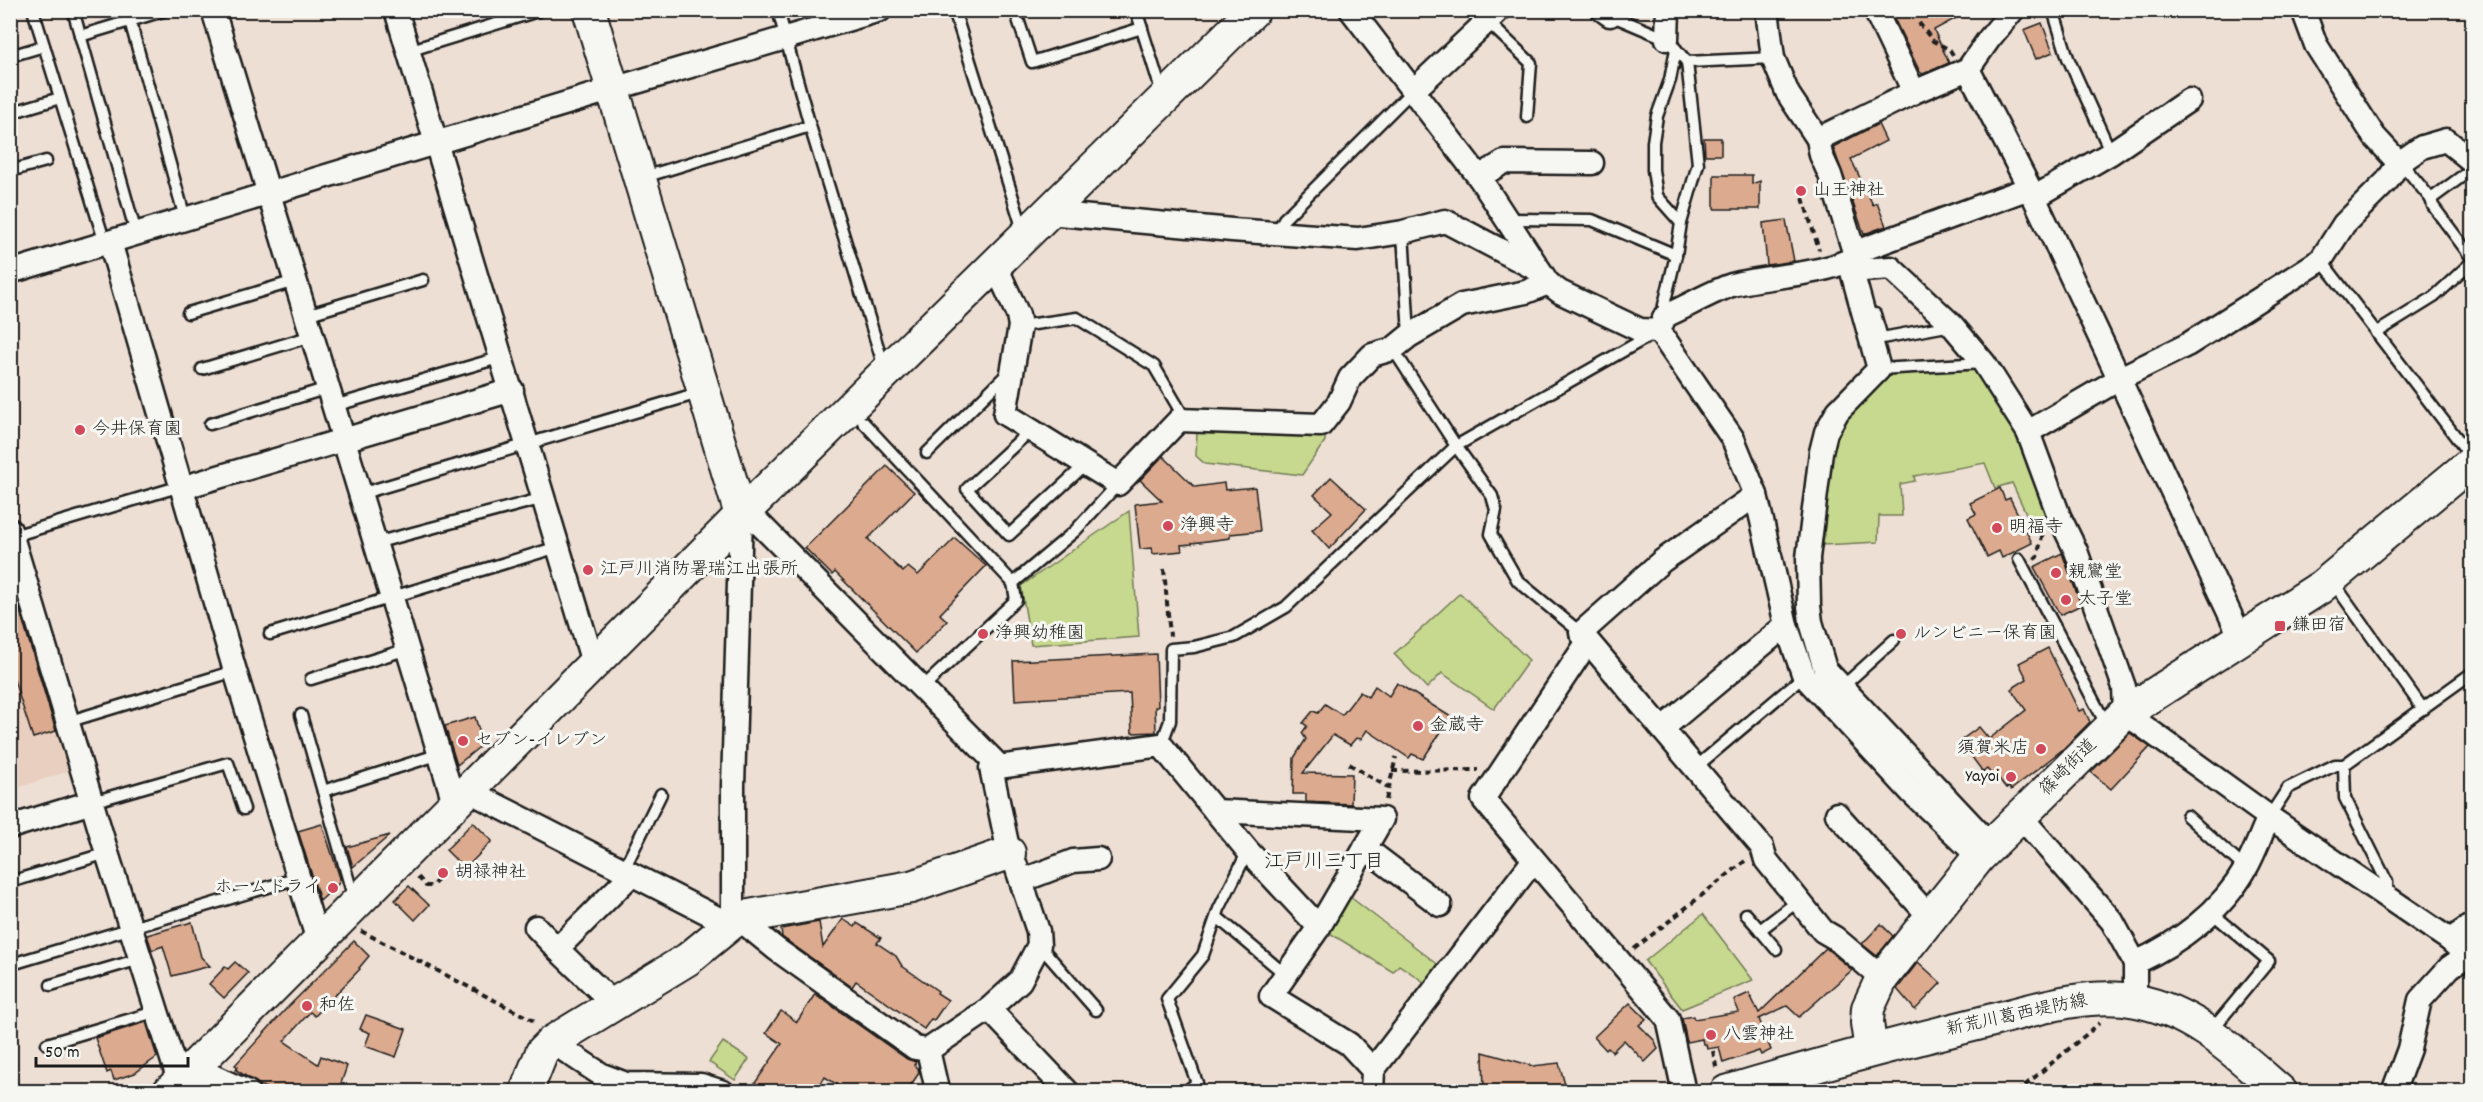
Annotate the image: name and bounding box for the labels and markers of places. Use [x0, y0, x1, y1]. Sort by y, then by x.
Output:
place label: 山王神社 [1813, 179, 1885, 204]
marker: 山王神社 [1794, 184, 1808, 198]
place label: 今井保育園 [92, 418, 182, 443]
marker: 今井保育園 [73, 423, 87, 437]
place label: 浄興寺 [1180, 514, 1234, 539]
place label: 明福寺 [2009, 516, 2063, 541]
marker: 浄興寺 [1161, 519, 1175, 533]
marker: 明福寺 [1990, 521, 2004, 535]
place label: 江戸川消防署瑞江出張所 [600, 558, 798, 583]
place label: 親鸞堂 [2068, 561, 2122, 586]
marker: 江戸川消防署瑞江出張所 [581, 563, 595, 577]
marker: 親鸞堂 [2049, 566, 2063, 580]
place label: 太子堂 [2078, 588, 2132, 613]
marker: 太子堂 [2059, 593, 2073, 607]
place label: 鎌田宿 [2292, 614, 2346, 639]
marker: 鎌田宿 [2273, 619, 2287, 633]
place label: 浄興幼稚園 [995, 622, 1085, 647]
place label: ルンビニー保育園 [1913, 622, 2057, 647]
marker: 浄興幼稚園 [976, 627, 990, 641]
marker: ルンビニー保育園 [1894, 627, 1908, 641]
place label: 金蔵寺 [1430, 714, 1484, 739]
marker: 金蔵寺 [1411, 719, 1425, 733]
place label: セブン-イレブン [475, 729, 607, 754]
marker: セブン-イレブン [456, 734, 470, 748]
place label: 須賀米店 [1957, 737, 2029, 762]
marker: 須賀米店 [2034, 742, 2048, 756]
place label: Yayoi [1965, 765, 1999, 790]
marker: Yayoi [2004, 770, 2018, 784]
place label: 胡禄神社 [455, 861, 527, 886]
marker: 胡禄神社 [436, 866, 450, 880]
place label: ホームドライ [214, 876, 321, 901]
marker: ホームドライ [326, 881, 340, 895]
place label: 和佐 [319, 994, 355, 1019]
marker: 和佐 [300, 999, 314, 1013]
place label: 八雲神社 [1723, 1023, 1795, 1048]
marker: 八雲神社 [1704, 1028, 1718, 1042]

